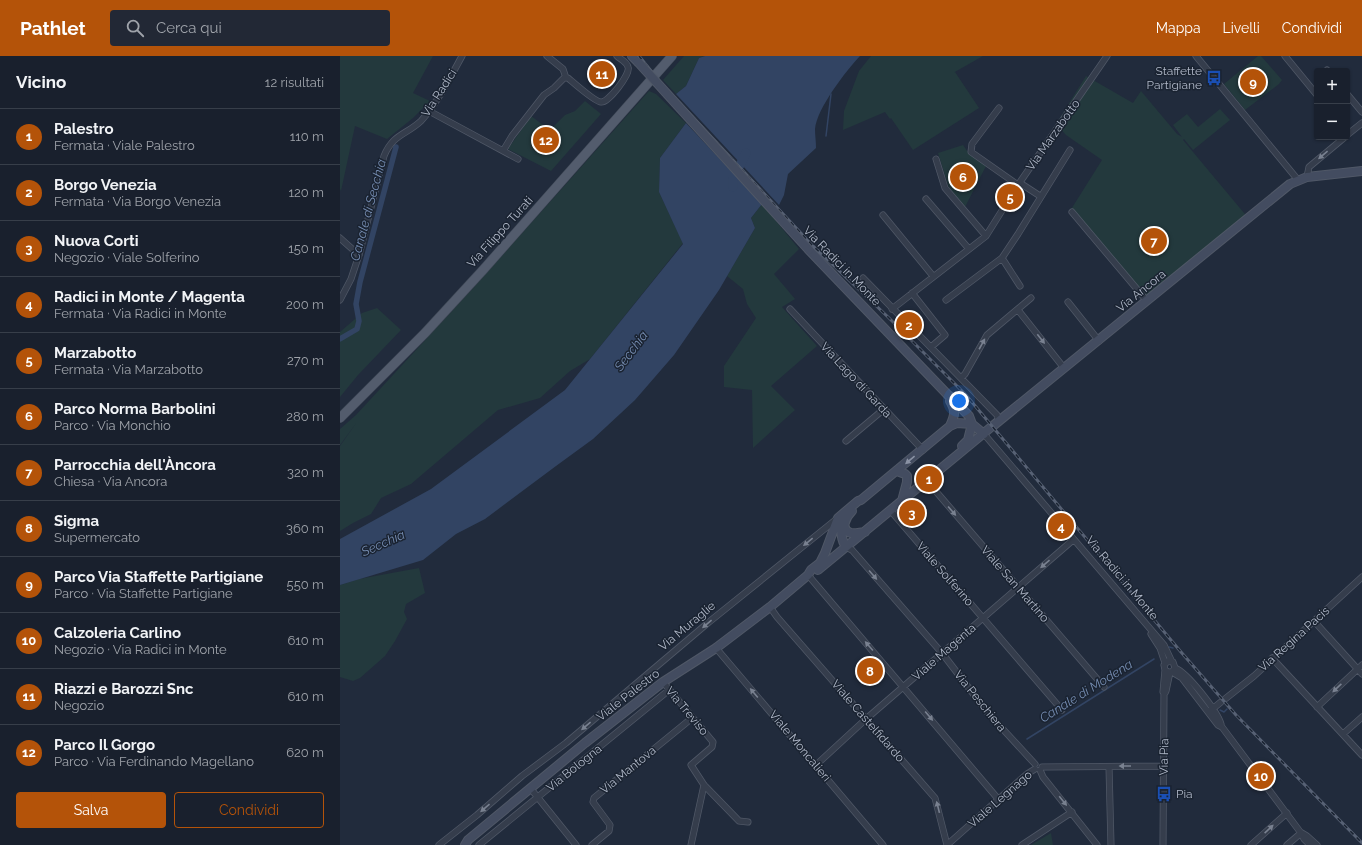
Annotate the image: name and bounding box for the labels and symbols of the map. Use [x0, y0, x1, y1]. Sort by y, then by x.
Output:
pin: 11 [589, 59, 615, 89]
place label: Staffette Partigiane [1147, 64, 1202, 92]
street label: Via Radici [418, 67, 460, 119]
pin: 9 [1240, 67, 1266, 97]
bus stop icon: Staffette Partigiane [1205, 69, 1223, 87]
street label: Via Marzabotto [1023, 97, 1083, 173]
pin: 12 [533, 125, 559, 155]
one-way arrow [1318, 151, 1328, 160]
water label: Canale di Secchia [347, 157, 389, 263]
pin: 6 [950, 162, 976, 192]
pin: 5 [997, 182, 1023, 212]
street label: Via Filippo Turati [464, 193, 536, 271]
street label: Via Radici in Monte [800, 223, 884, 309]
pin: 7 [1141, 226, 1167, 256]
street label: Via Ancora [1113, 267, 1169, 315]
pin: 2 [896, 310, 922, 340]
water label: Secchia [611, 328, 651, 375]
one-way arrow [1037, 334, 1045, 345]
one-way arrow [978, 338, 985, 350]
street label: Via Lago di Garda [818, 339, 894, 421]
your location [949, 391, 969, 411]
one-way arrow [904, 456, 915, 465]
pin: 1 [916, 464, 942, 494]
pin: 3 [899, 498, 925, 528]
one-way arrow [947, 506, 957, 516]
pin: 4 [1048, 511, 1074, 541]
water label: Secchia [358, 527, 407, 560]
street label: Via Radici in Monte [1083, 533, 1161, 623]
one-way arrow [802, 538, 813, 547]
street label: Viale Solferino [913, 539, 977, 609]
street label: Viale San Martino [978, 543, 1052, 625]
one-way arrow [1040, 559, 1051, 568]
one-way arrow [869, 570, 878, 580]
street label: Via Muraglie [656, 598, 718, 654]
street label: Via Regina Pacis [1256, 603, 1332, 675]
one-way arrow [701, 620, 712, 629]
street label: Viale Magenta [909, 621, 979, 683]
one-way arrow [865, 641, 874, 652]
pin: 8 [857, 656, 883, 686]
water label: Canale di Modena [1037, 656, 1135, 726]
street label: Viale Palestro [594, 666, 662, 724]
street label: Via Peschiera [951, 668, 1009, 734]
street label: Viale Castelfidardo [829, 677, 907, 765]
one-way arrow [1332, 683, 1342, 693]
street label: Via Treviso [663, 684, 711, 738]
one-way arrow [750, 688, 759, 698]
street label: Viale Moncalieri [766, 708, 834, 784]
one-way arrow [924, 711, 933, 722]
one-way arrow [580, 722, 591, 730]
street label: Via Pia [1157, 738, 1171, 776]
street label: Via Bologna [544, 742, 604, 794]
street label: Via Mantova [597, 743, 659, 797]
pin: 10 [1248, 761, 1274, 791]
one-way arrow [1119, 763, 1131, 770]
street label: Viale Legnago [965, 767, 1035, 831]
bus stop icon: Pia [1155, 785, 1173, 803]
place label: Pia [1176, 787, 1193, 801]
one-way arrow [1059, 796, 1067, 807]
one-way arrow [934, 800, 940, 813]
one-way arrow [480, 803, 490, 812]
one-way arrow [1264, 824, 1274, 834]

